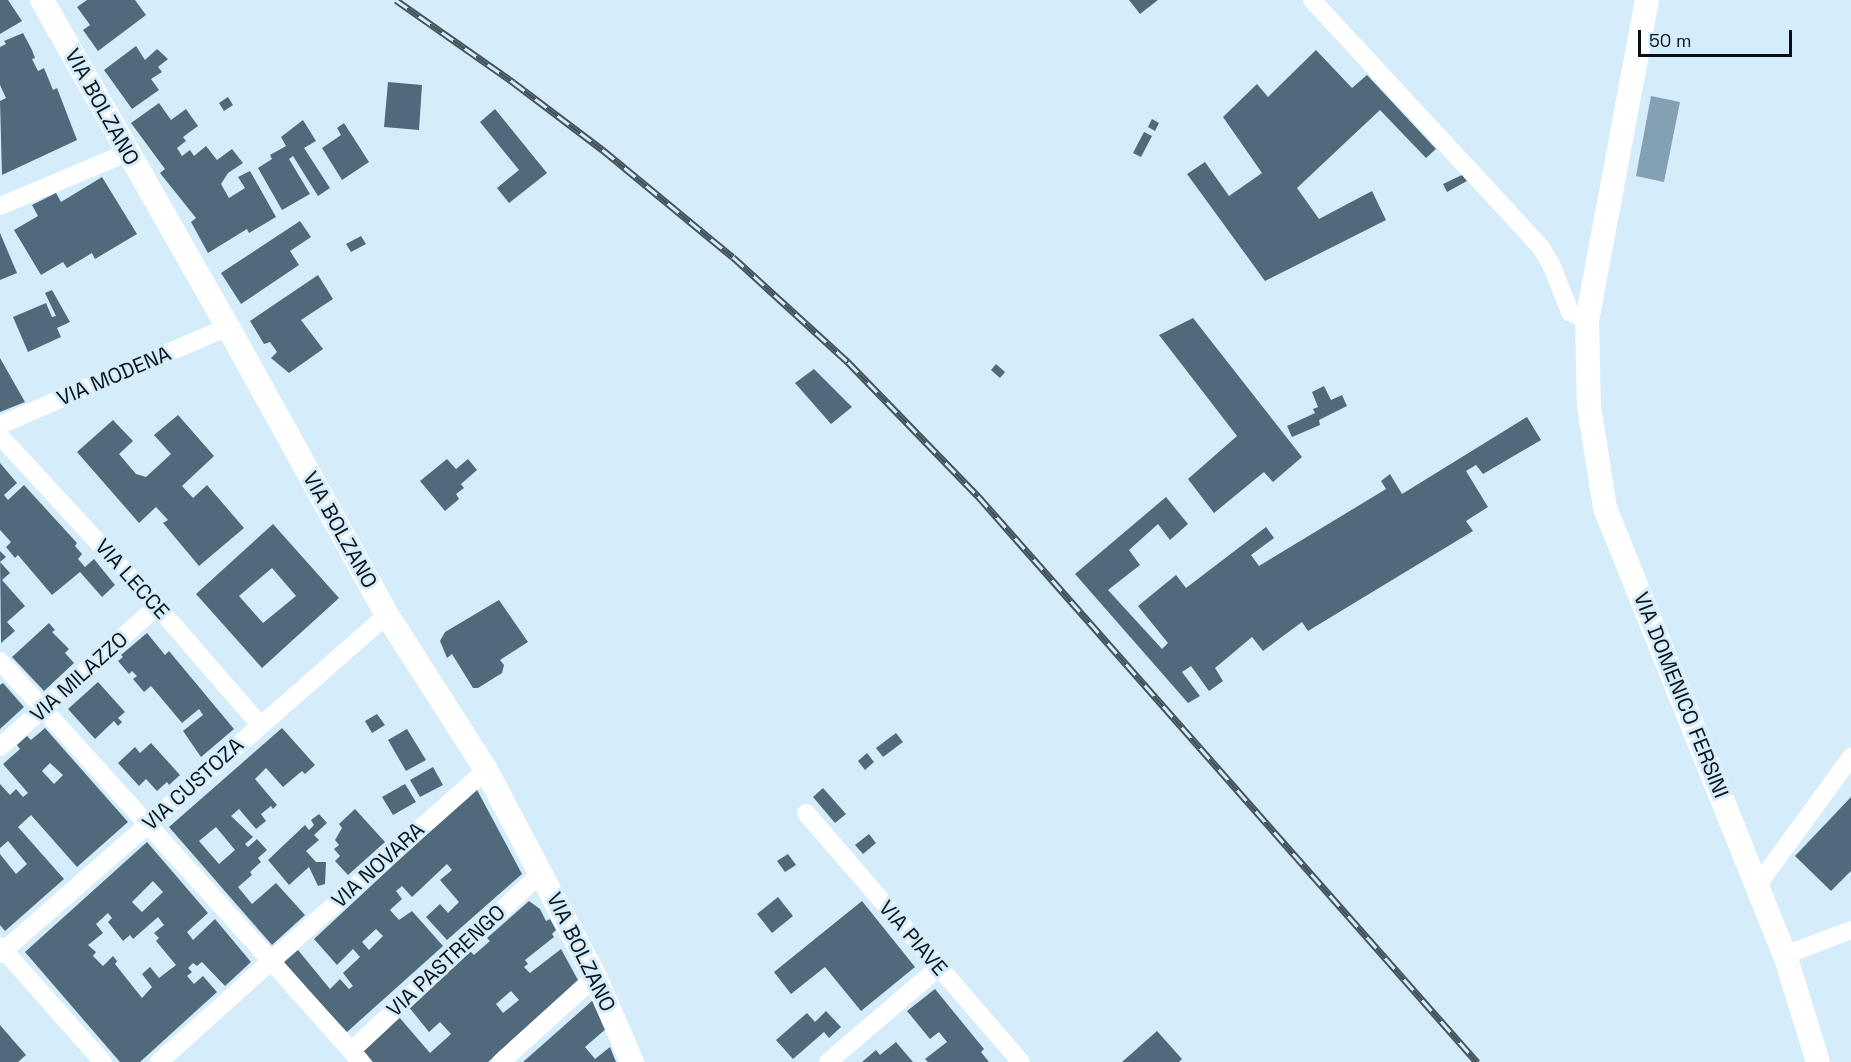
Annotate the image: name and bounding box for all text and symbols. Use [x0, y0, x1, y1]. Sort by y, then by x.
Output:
scale bar [1641, 18, 1796, 56]
text: 50 m [1649, 29, 1691, 52]
street label: VIA BOLZANO [60, 44, 144, 170]
street label: VIA MODENA [53, 341, 175, 411]
street label: VIA BOLZANO [298, 467, 382, 593]
street label: VIA LECCE [90, 534, 174, 624]
street label: VIA DOMENICO FERSINI [1628, 588, 1734, 802]
street label: VIA MILAZZO [25, 627, 133, 727]
street label: VIA CUSTOZA [137, 732, 249, 836]
street label: VIA NOVARA [326, 817, 430, 913]
street label: VIA BOLZANO [541, 888, 621, 1016]
street label: VIA PIAVE [873, 895, 953, 981]
street label: VIA PASTRENGO [382, 900, 510, 1022]

